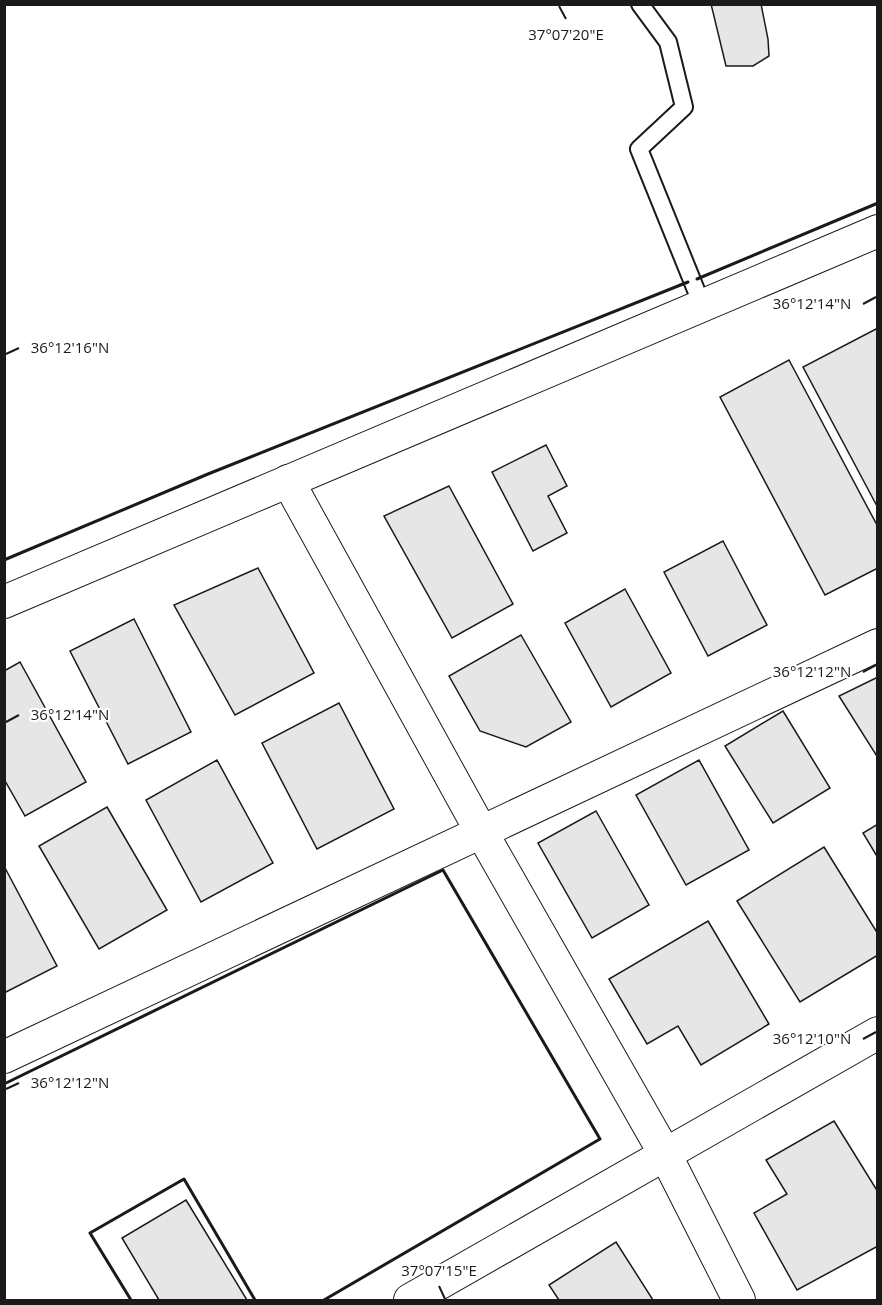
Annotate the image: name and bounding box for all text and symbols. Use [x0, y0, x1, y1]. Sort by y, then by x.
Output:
text: 37°07'20"E [528, 24, 604, 44]
text: 36°12'14"N [773, 293, 851, 313]
text: 36°12'16"N [31, 337, 109, 357]
text: 36°12'12"N [773, 661, 851, 681]
text: 36°12'14"N [31, 704, 109, 724]
text: 36°12'10"N [773, 1028, 851, 1048]
text: 36°12'12"N [31, 1072, 109, 1092]
text: 37°07'15"E [401, 1260, 477, 1280]

